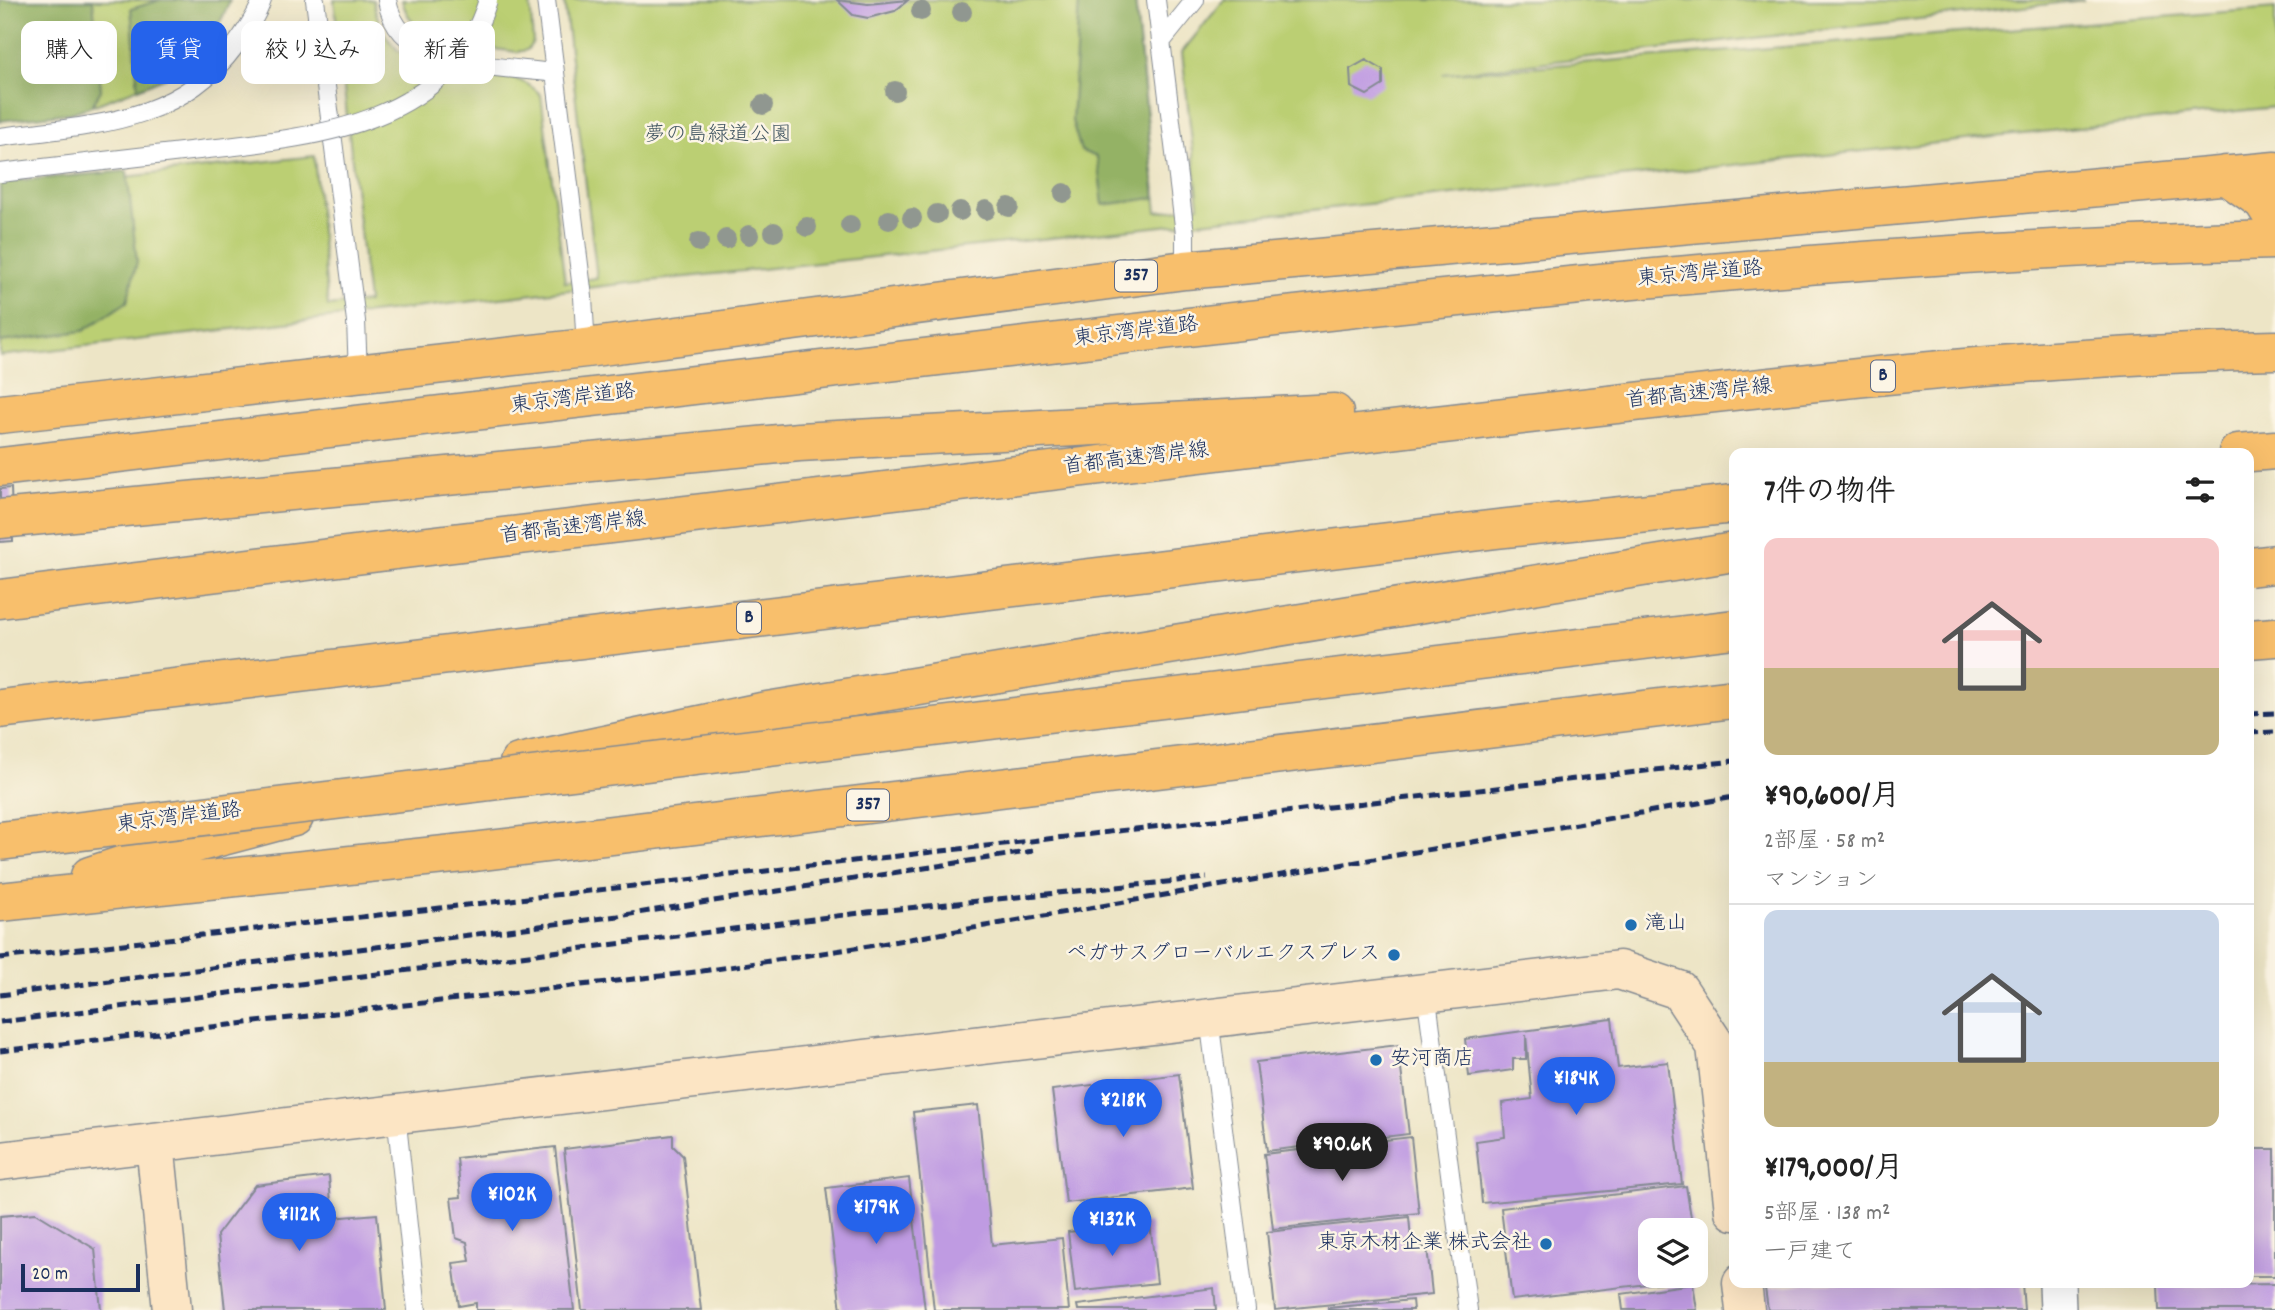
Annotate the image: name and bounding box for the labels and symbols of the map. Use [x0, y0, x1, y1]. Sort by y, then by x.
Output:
park label: 夢の島緑道公園 [645, 121, 792, 151]
street label: 東京湾岸道路 [1636, 255, 1764, 295]
road number: 357 [1115, 260, 1157, 292]
street label: 東京湾岸道路 [1072, 310, 1200, 356]
road number: B [1871, 360, 1895, 392]
street label: 首都高速湾岸線 [1624, 372, 1774, 418]
street label: 東京湾岸道路 [509, 377, 637, 423]
street label: 首都高速湾岸線 [1061, 436, 1211, 484]
street label: 首都高速湾岸線 [498, 505, 648, 553]
road number: B [737, 603, 761, 634]
road number: 357 [847, 790, 889, 820]
street label: 東京湾岸道路 [115, 796, 243, 842]
place label: 滝山 [1645, 910, 1687, 940]
marker: 滝山 [1623, 917, 1639, 933]
place label: ペガサスグローバルエクスプレス [1066, 940, 1380, 970]
marker: ペガサスグローバルエクスプレス [1386, 947, 1402, 963]
place label: 安河商店 [1390, 1045, 1474, 1075]
marker: 安河商店 [1368, 1052, 1384, 1068]
pin: ¥184K [1527, 1058, 1625, 1117]
pin: ¥218K [1074, 1080, 1172, 1139]
pin: ¥90.6K [1285, 1124, 1399, 1183]
pin: ¥102K [463, 1174, 561, 1233]
pin: ¥179K [827, 1186, 925, 1246]
pin: ¥112K [250, 1194, 348, 1253]
pin: ¥132K [1063, 1198, 1161, 1258]
place label: 東京木材企業 株式会社 [1317, 1229, 1532, 1259]
marker: 東京木材企業 株式会社 [1538, 1236, 1554, 1252]
scale bar [21, 1261, 140, 1293]

